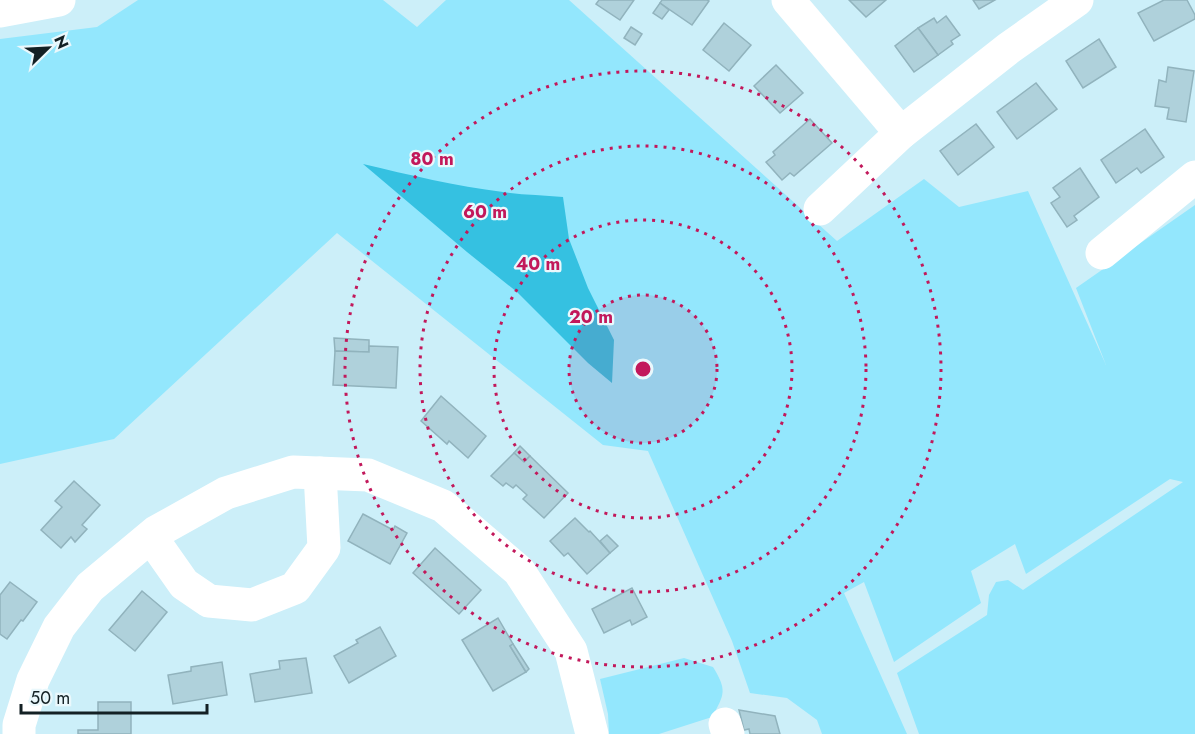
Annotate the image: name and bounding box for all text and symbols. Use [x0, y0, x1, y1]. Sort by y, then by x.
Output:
north arrow [18, 18, 78, 78]
text: N [48, 32, 74, 53]
text: 80 m [410, 146, 454, 172]
text: 60 m [463, 199, 507, 225]
text: 40 m [516, 251, 560, 277]
text: 20 m [569, 304, 613, 330]
centre of rings [633, 359, 653, 379]
scale bar [21, 677, 207, 715]
text: 50 m [30, 685, 70, 711]

